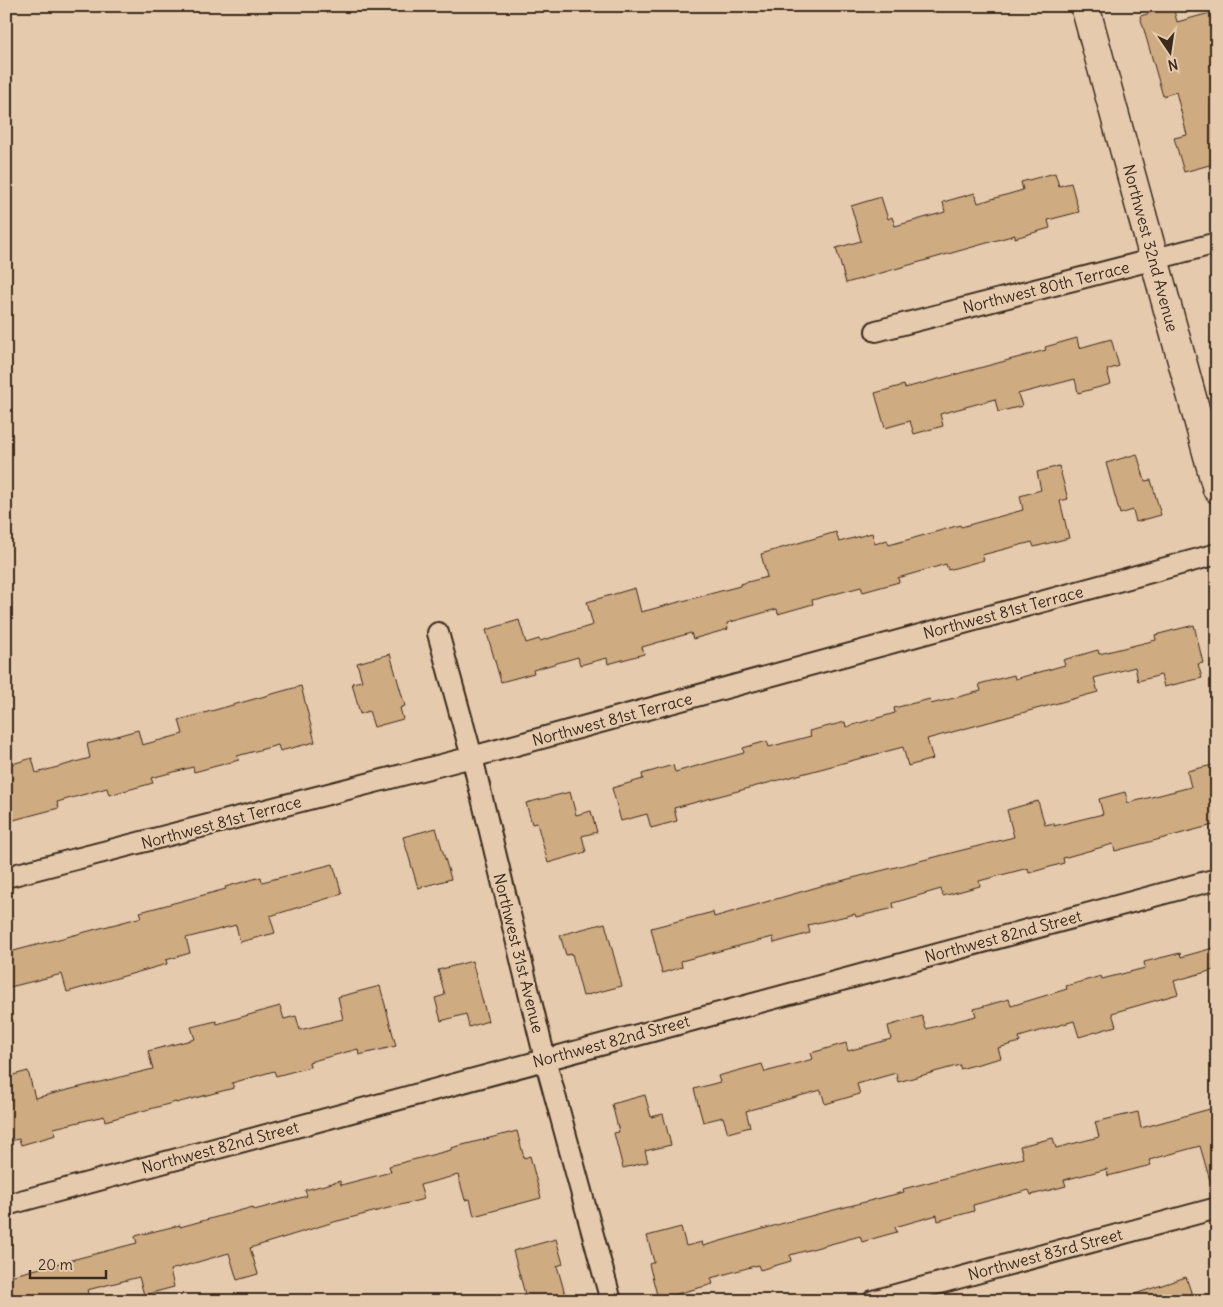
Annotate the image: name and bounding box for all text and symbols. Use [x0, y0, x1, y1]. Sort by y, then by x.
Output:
north arrow [1146, 28, 1196, 78]
text: N [1166, 55, 1180, 75]
street label: Northwest 32nd Avenue [1119, 162, 1183, 334]
street label: Northwest 80th Terrace [961, 257, 1131, 317]
street label: Northwest 81st Terrace [921, 581, 1085, 643]
street label: Northwest 81st Terrace [530, 688, 694, 750]
street label: Northwest 81st Terrace [139, 791, 303, 853]
street label: Northwest 31st Avenue [489, 871, 549, 1035]
street label: Northwest 82nd Street [922, 905, 1084, 967]
street label: Northwest 82nd Street [530, 1010, 692, 1072]
street label: Northwest 82nd Street [139, 1116, 301, 1178]
street label: Northwest 83rd Street [966, 1224, 1125, 1284]
scale bar [30, 1247, 106, 1279]
text: 20 m [38, 1255, 73, 1274]

